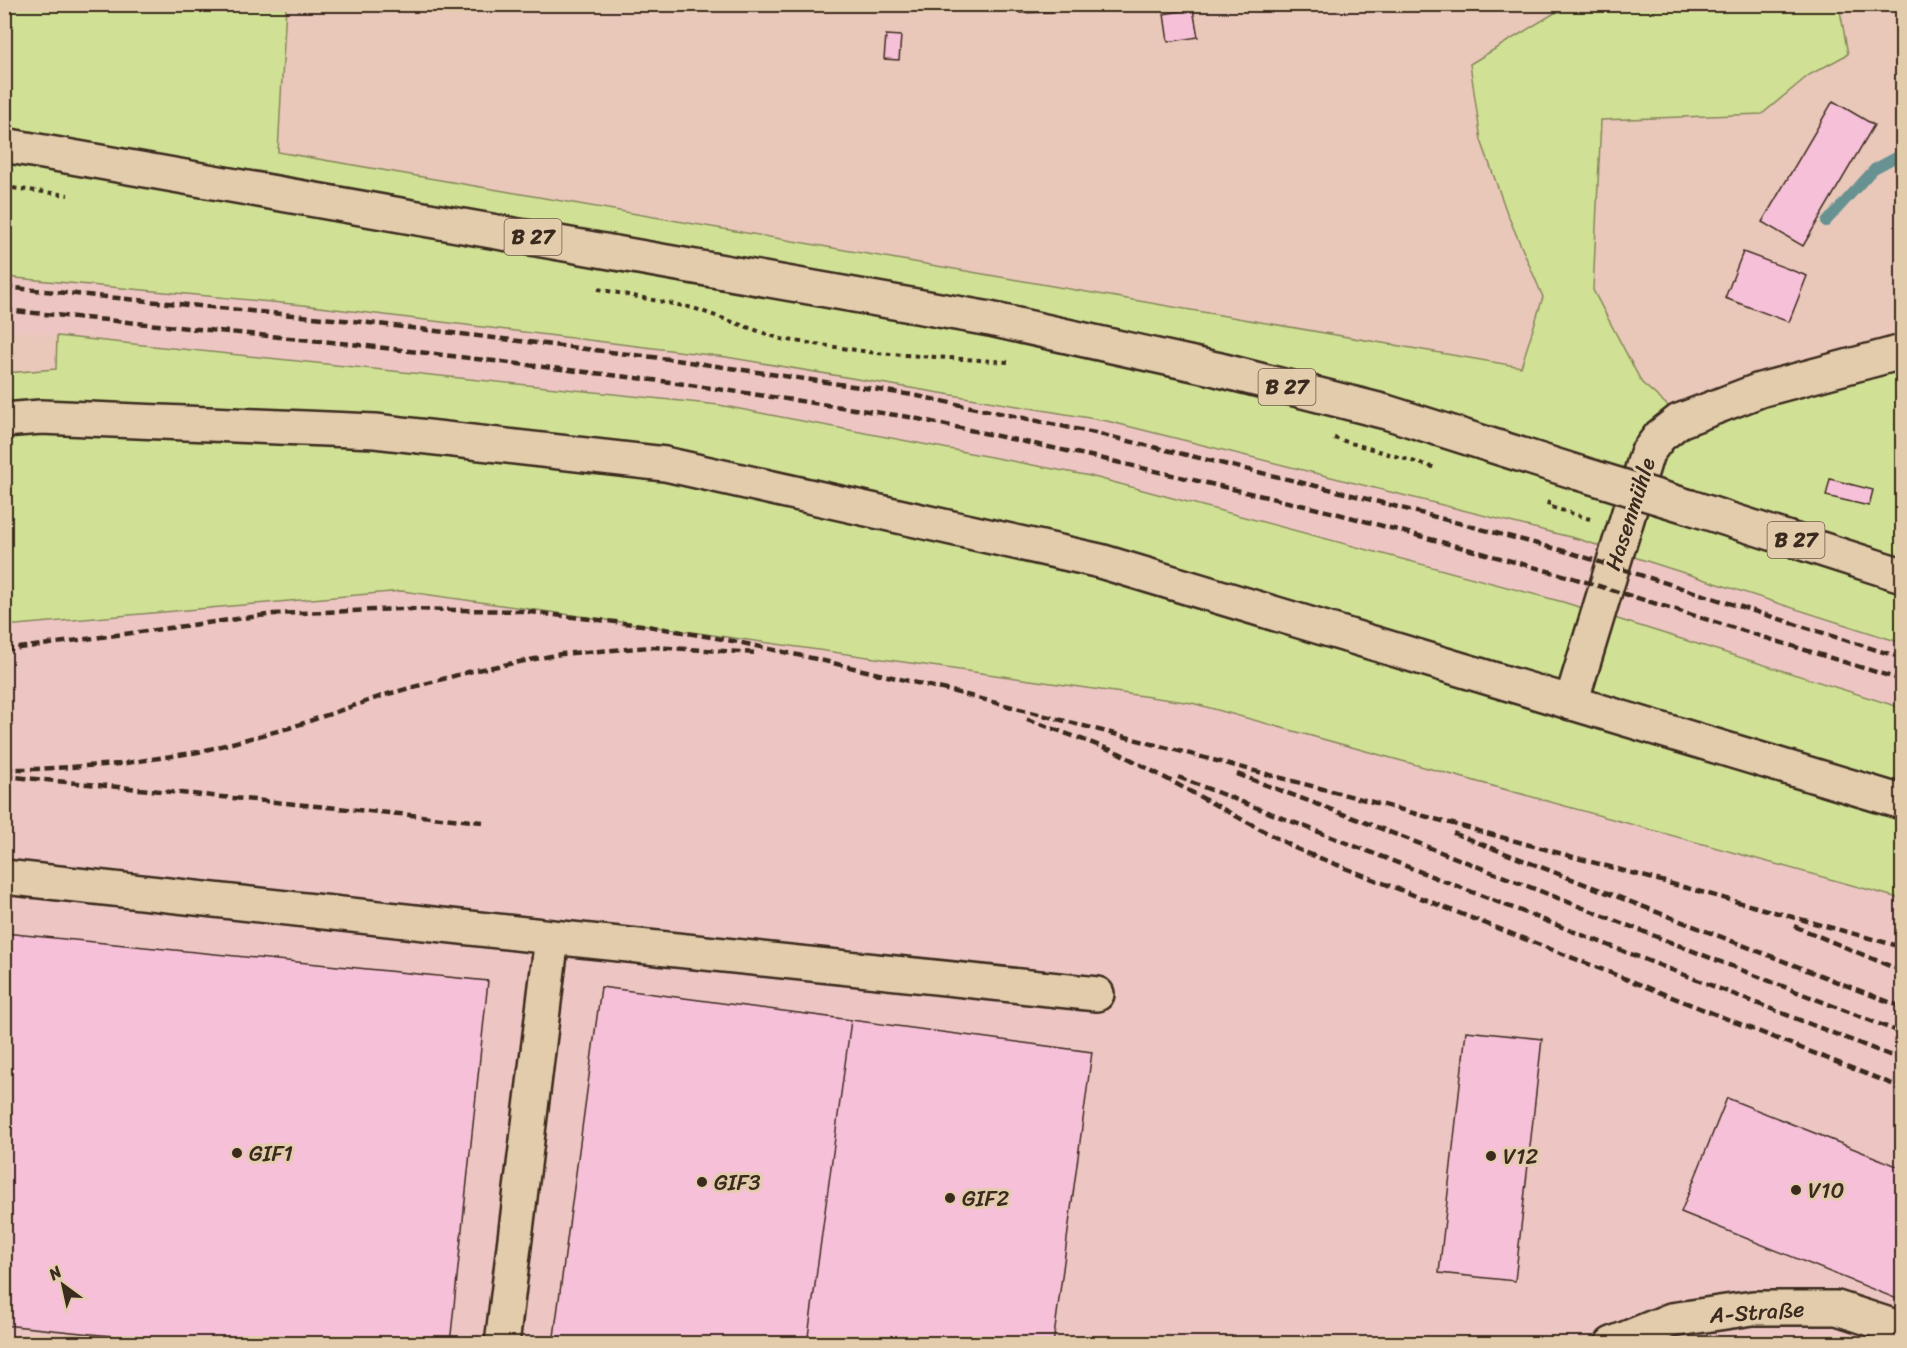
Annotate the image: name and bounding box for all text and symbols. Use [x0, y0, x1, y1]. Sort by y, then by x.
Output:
road number: B 27 [504, 219, 562, 255]
road number: B 27 [1258, 369, 1316, 405]
street label: Hasenmühle [1593, 452, 1667, 576]
road number: B 27 [1768, 522, 1824, 558]
place label: GIF1 [249, 1134, 293, 1173]
place label: V12 [1503, 1137, 1539, 1176]
marker: GIF1 [230, 1146, 244, 1160]
marker: V12 [1484, 1149, 1498, 1163]
place label: GIF3 [714, 1163, 761, 1202]
place label: V10 [1808, 1171, 1844, 1210]
marker: GIF3 [695, 1175, 709, 1189]
place label: GIF2 [962, 1179, 1009, 1218]
marker: V10 [1789, 1183, 1803, 1197]
marker: GIF2 [943, 1191, 957, 1205]
north arrow [33, 1255, 93, 1315]
text: N [42, 1257, 68, 1289]
street label: A-Straße [1707, 1289, 1806, 1335]

